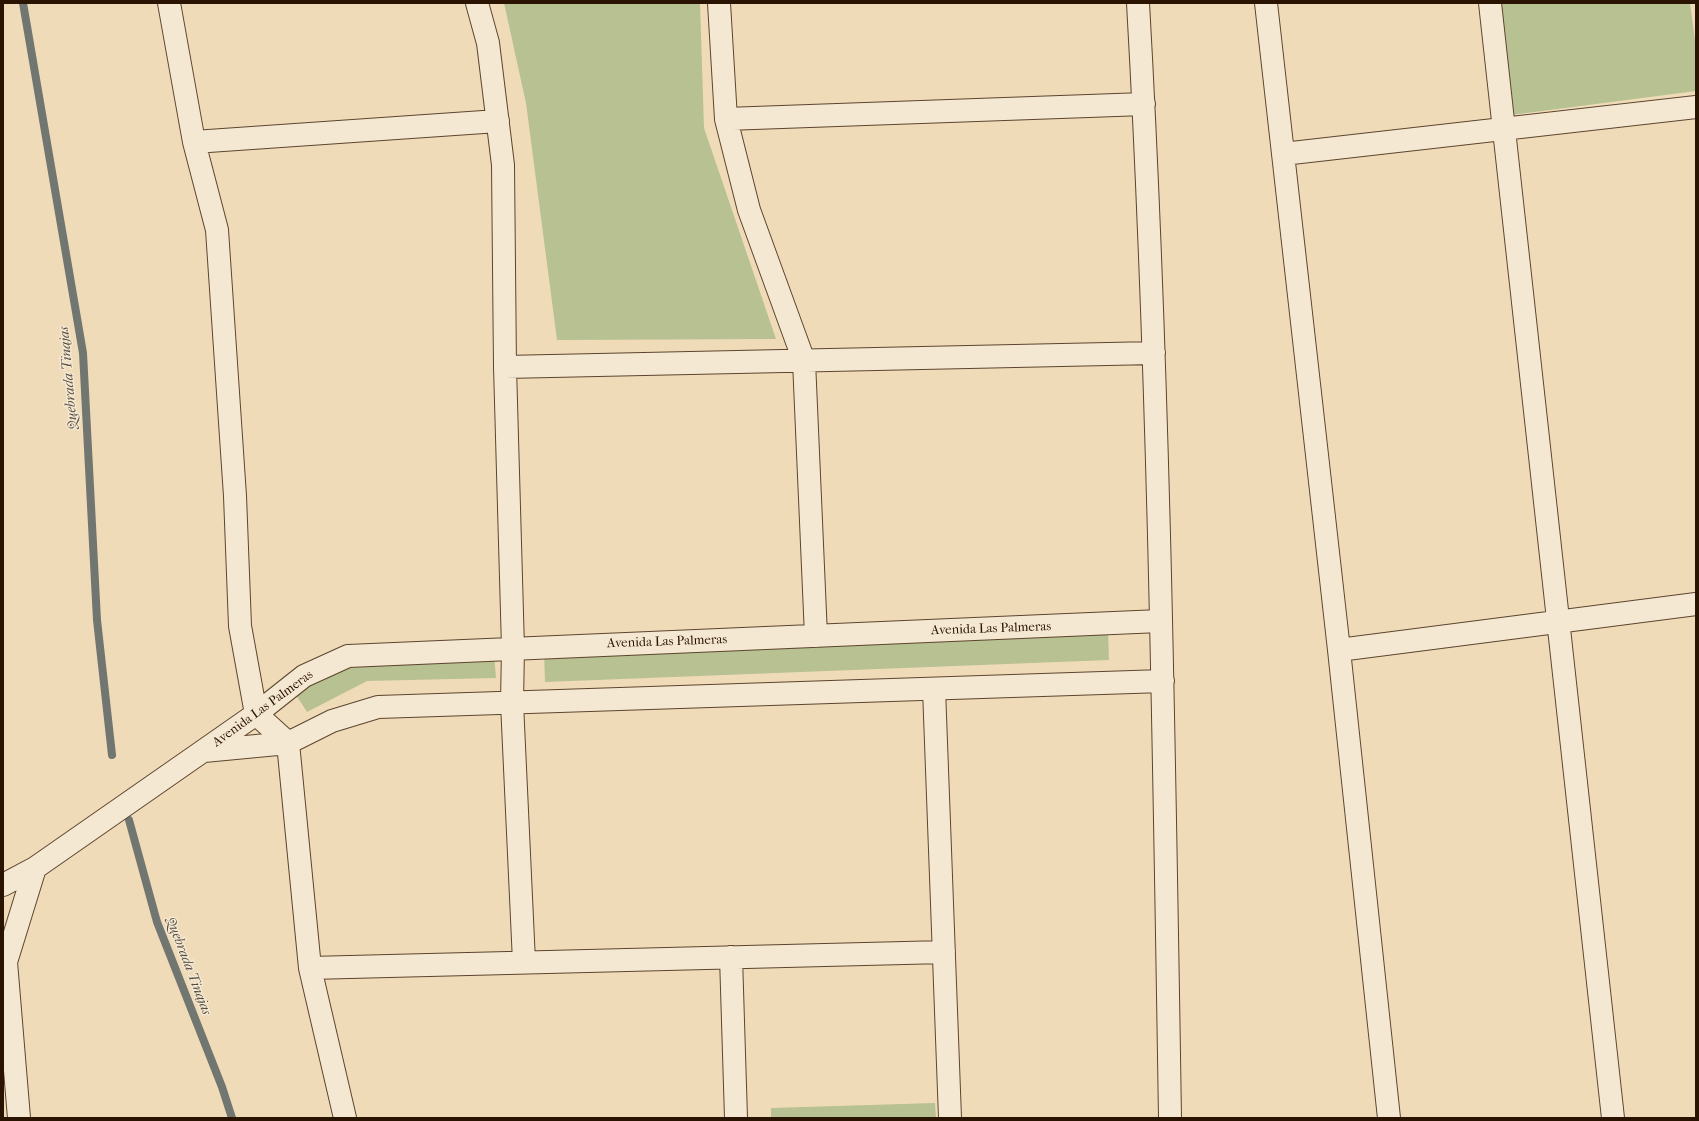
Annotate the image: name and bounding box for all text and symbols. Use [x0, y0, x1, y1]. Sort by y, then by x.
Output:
water label: Quebrada Tinajas [56, 326, 82, 430]
street label: Avenida Las Palmeras [931, 619, 1051, 639]
street label: Avenida Las Palmeras [607, 632, 727, 652]
street label: Avenida Las Palmeras [210, 667, 316, 751]
water label: Quebrada Tinajas [162, 915, 214, 1017]

